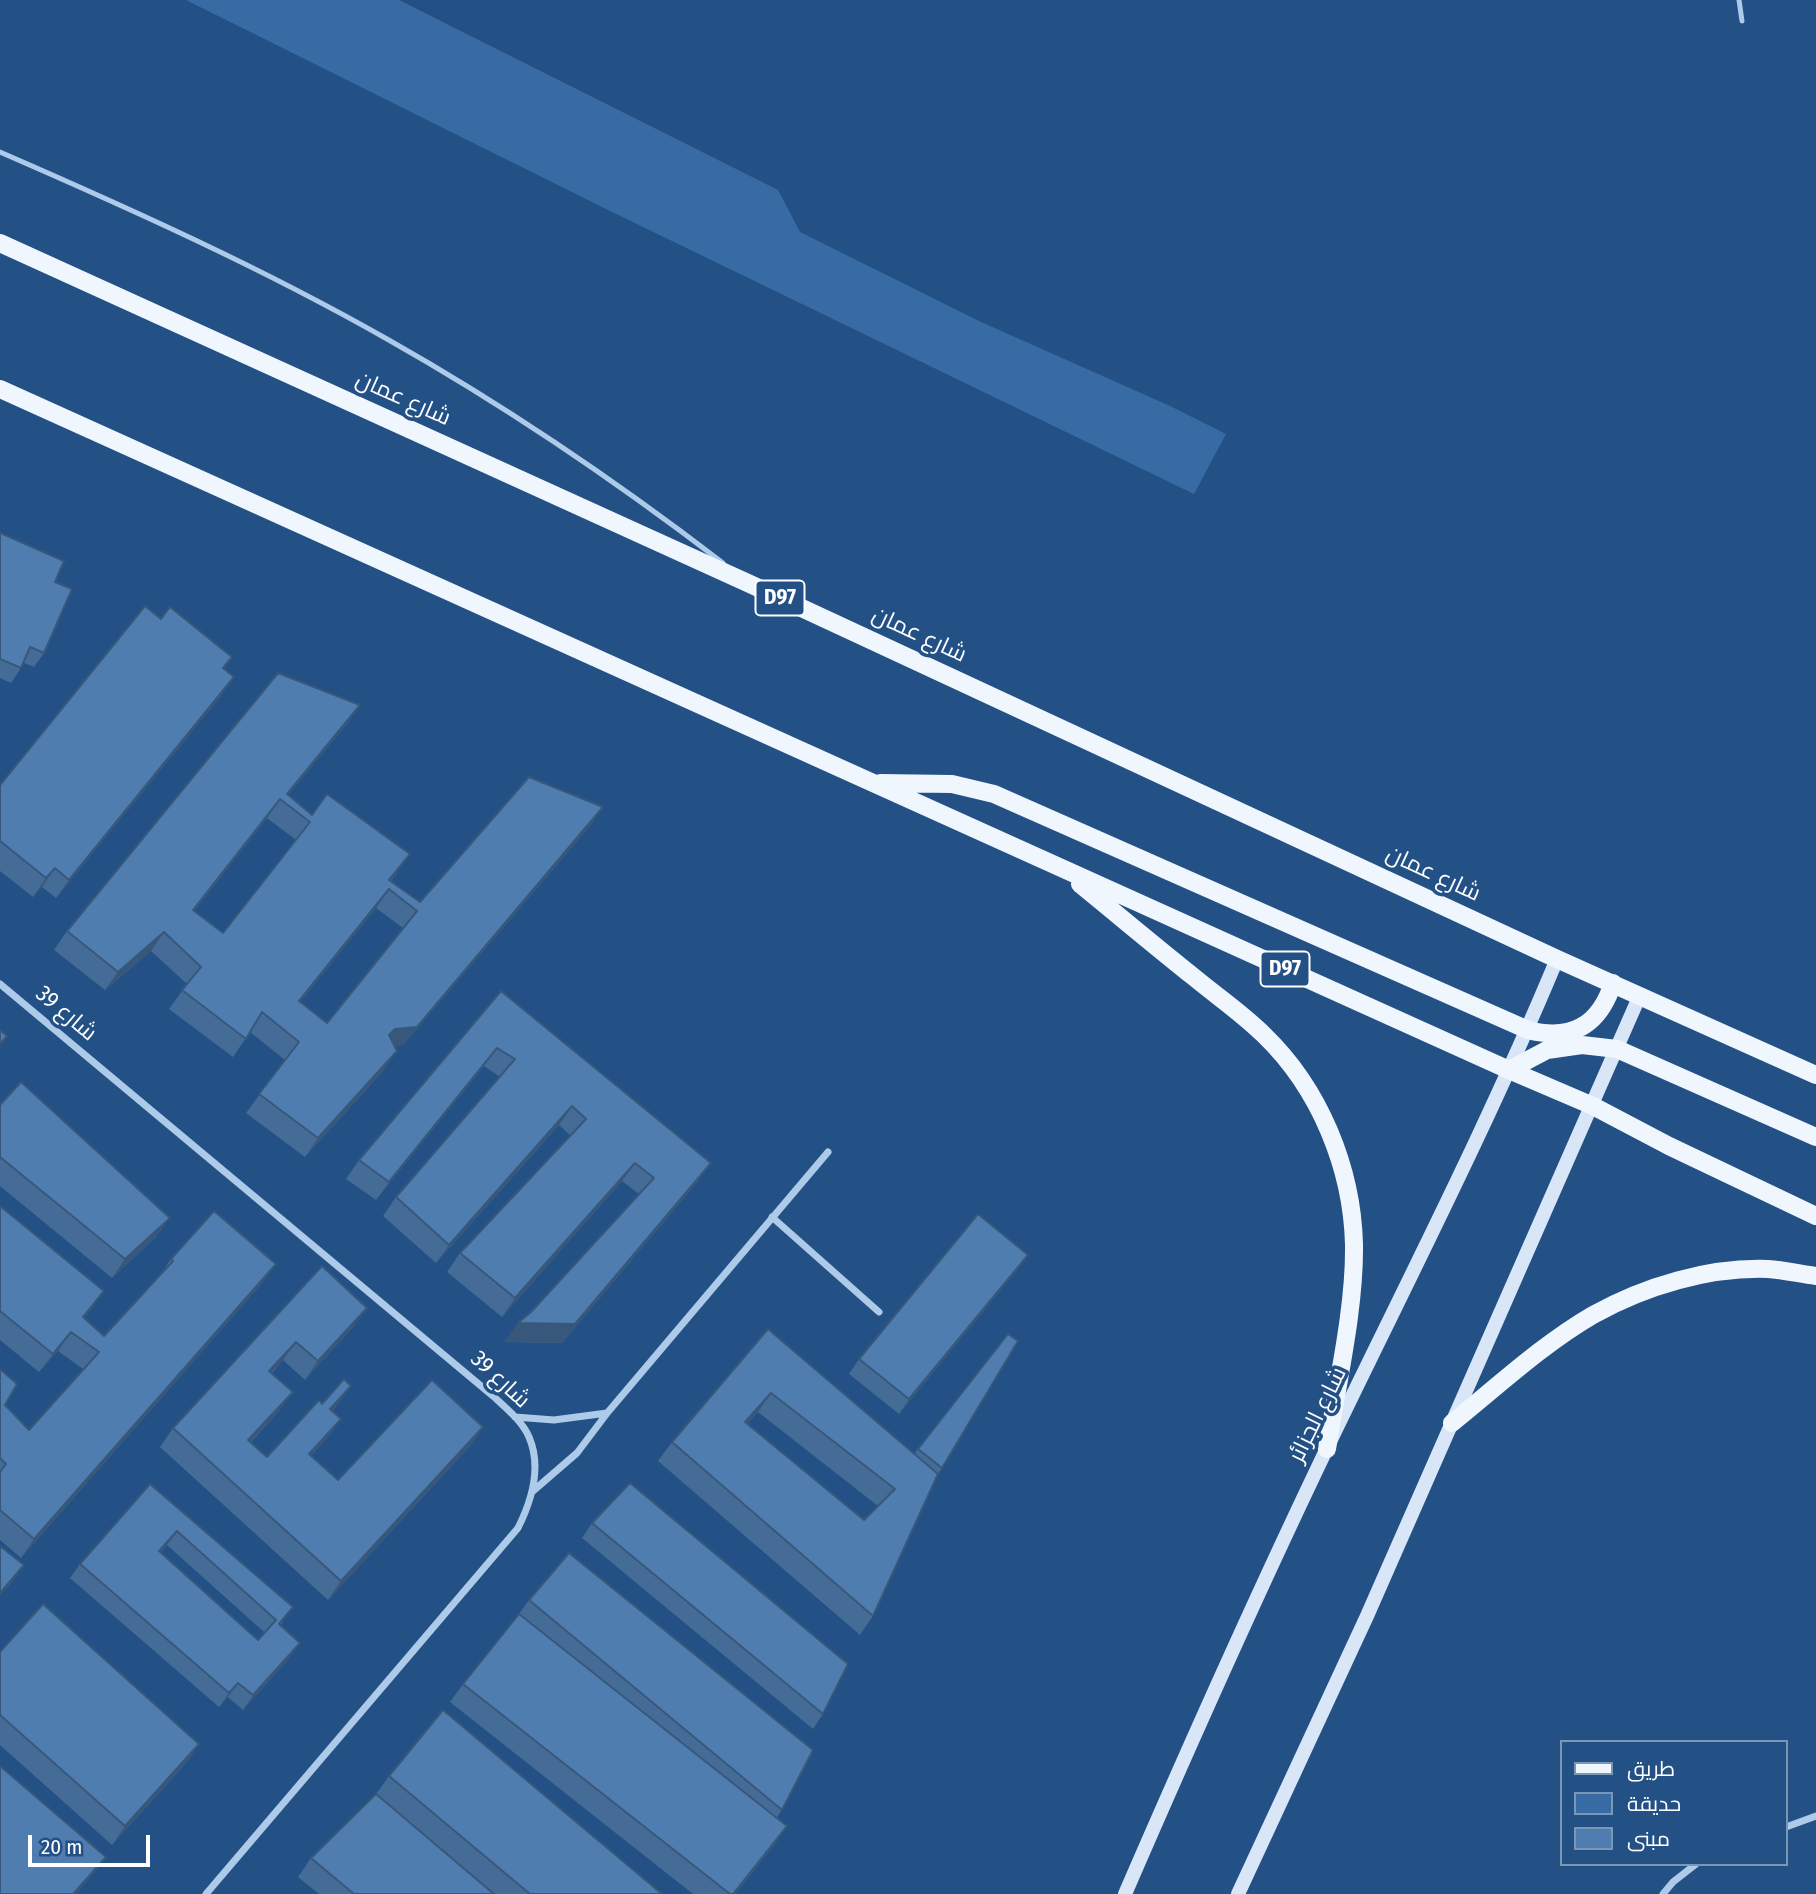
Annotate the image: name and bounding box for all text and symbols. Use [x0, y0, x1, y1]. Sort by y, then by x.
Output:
street label: شارع عمان [351, 366, 455, 432]
road number: D97 [756, 580, 804, 616]
street label: شارع عمان [867, 601, 971, 669]
street label: شارع عمان [1381, 840, 1485, 908]
road number: D97 [1260, 951, 1310, 986]
street label: شارع 39 [30, 981, 102, 1047]
street label: شارع 39 [465, 1346, 535, 1414]
street label: شارع الجزائر [1283, 1363, 1353, 1467]
legend [1560, 1740, 1788, 1866]
text: طريق [1627, 1756, 1675, 1782]
text: حديقة [1627, 1791, 1681, 1817]
scale bar [32, 1820, 154, 1864]
text: مبنى [1627, 1826, 1670, 1852]
text: 20 m [41, 1834, 82, 1860]

